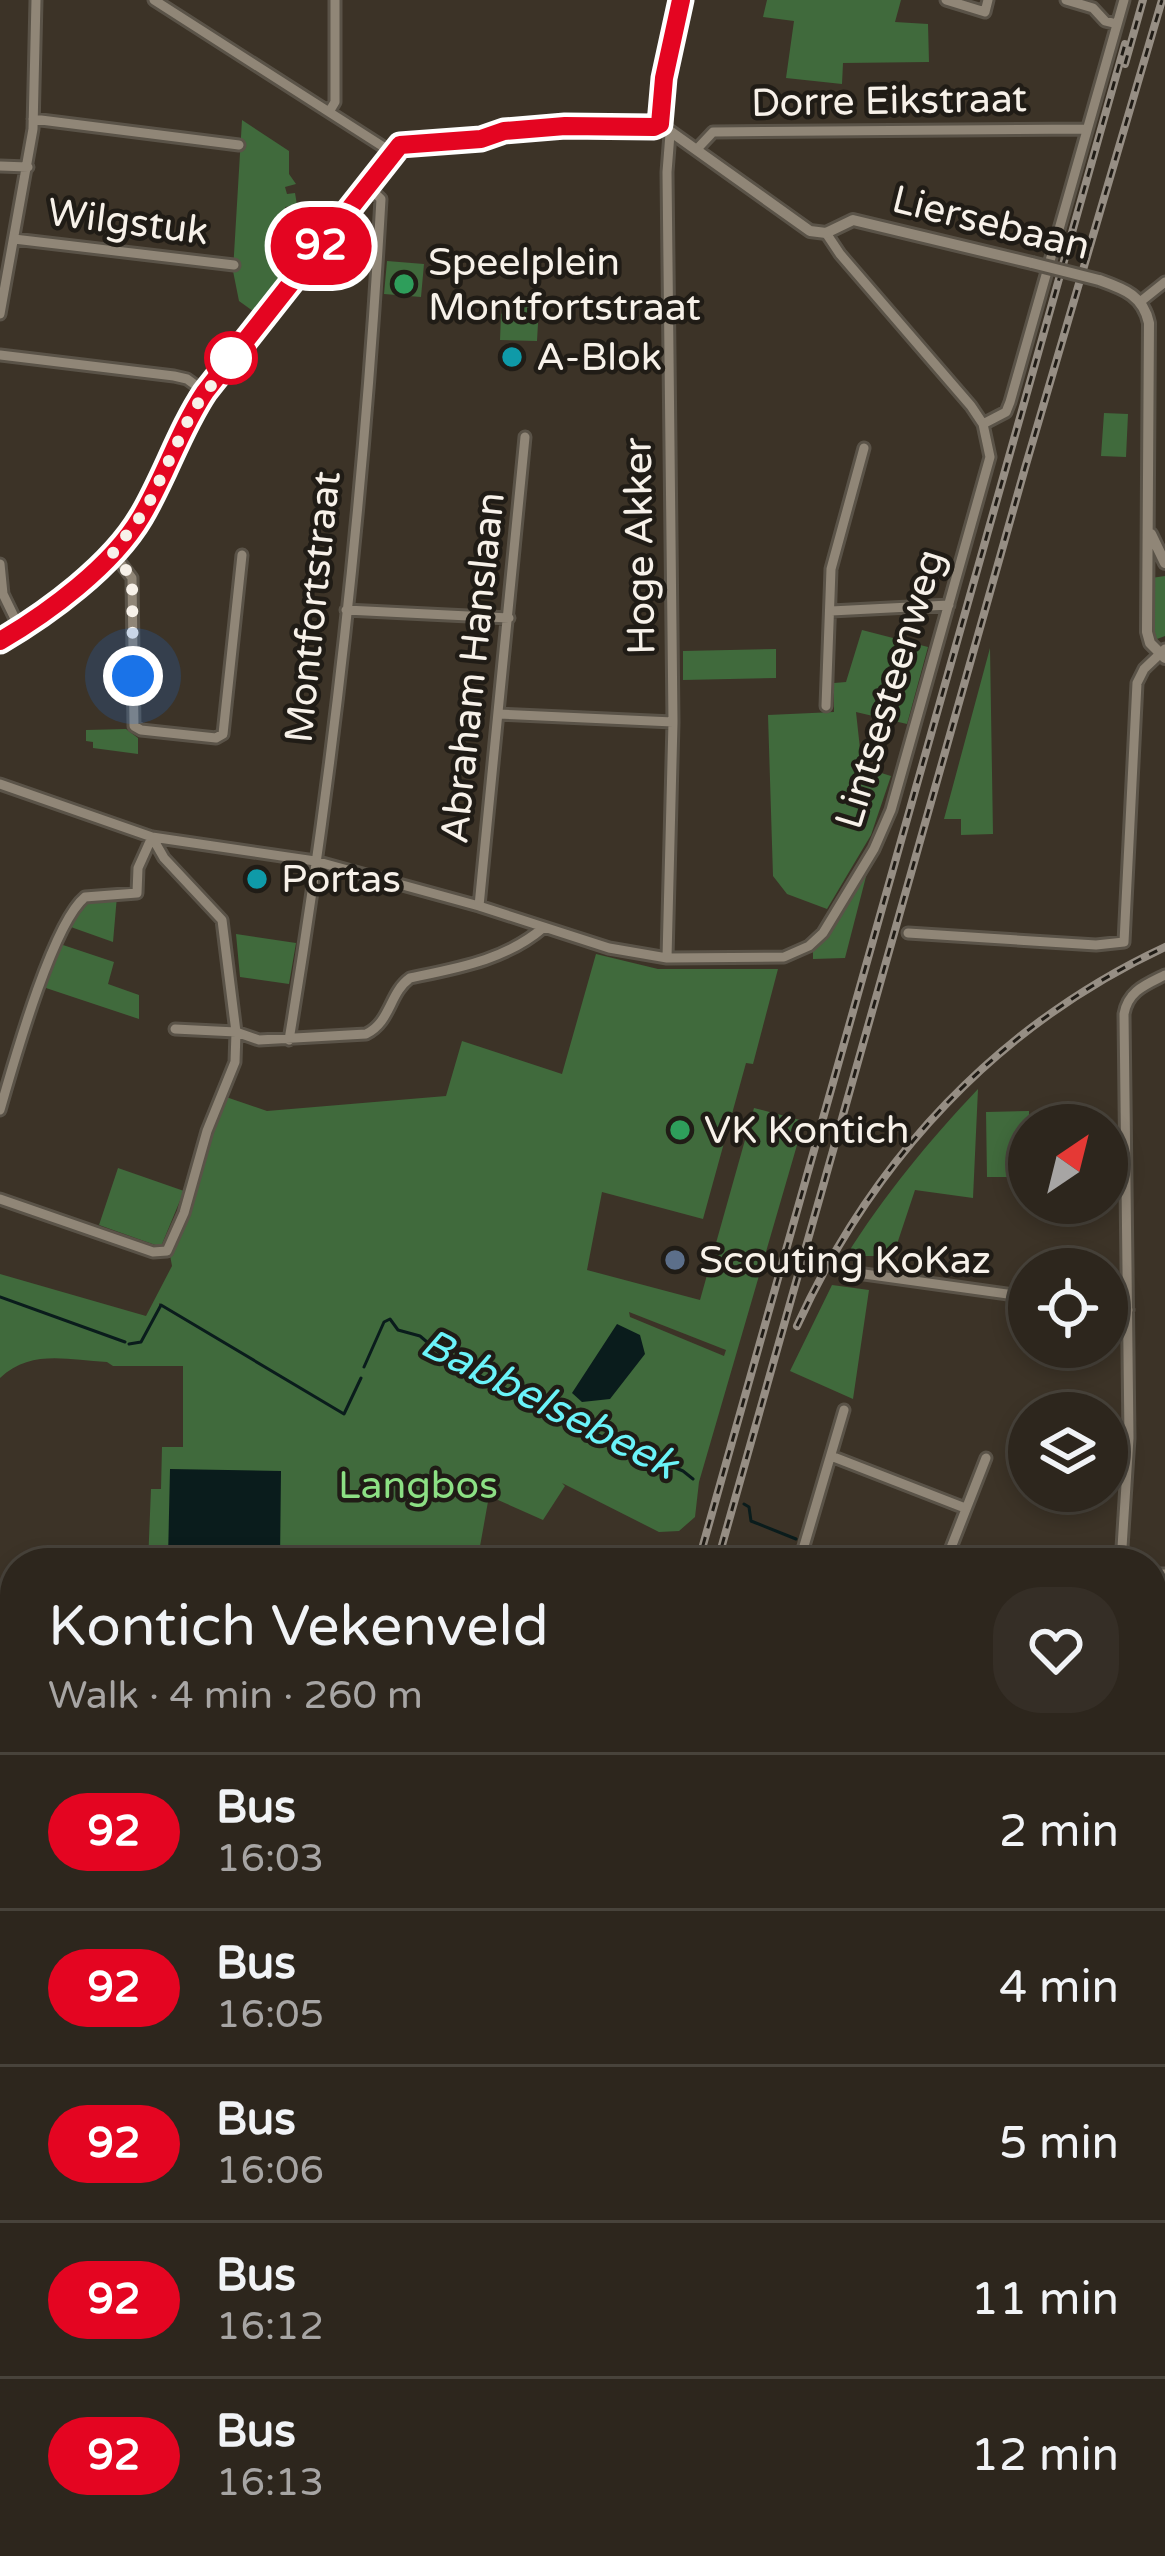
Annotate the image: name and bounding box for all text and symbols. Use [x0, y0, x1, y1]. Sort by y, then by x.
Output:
street label: Dorre Eikstraat [751, 75, 1028, 127]
street label: Liersebaan [887, 176, 1095, 270]
street label: Wilgstuk [45, 189, 211, 255]
line badge: 92 [267, 207, 375, 285]
text: 92 [295, 220, 347, 271]
place label: Speelplein Montfortstraat [428, 239, 701, 331]
marker: Speelplein Montfortstraat [391, 271, 417, 297]
unlabelled marker [206, 333, 256, 383]
place label: A-Blok [536, 334, 662, 381]
marker: A-Blok [499, 344, 525, 370]
street label: Hoge Akker [615, 437, 665, 655]
street label: Montfortstraat [275, 469, 351, 745]
street label: Abraham Hanslaan [431, 490, 515, 846]
street label: Lintsesteenweg [825, 544, 955, 834]
your location [103, 646, 163, 706]
place label: Portas [281, 856, 401, 903]
marker: Portas [244, 866, 270, 892]
north arrow [1008, 1104, 1128, 1224]
map controls [1008, 1104, 1128, 1512]
place label: VK Kontich [704, 1107, 910, 1154]
marker: VK Kontich [667, 1117, 693, 1143]
place label: Scouting KoKaz [699, 1237, 991, 1284]
marker: Scouting KoKaz [662, 1247, 688, 1273]
button: locate [1008, 1248, 1128, 1368]
water label: Babbelsebeek [412, 1318, 688, 1492]
button: layers [1008, 1392, 1128, 1512]
park label: Langbos [338, 1462, 498, 1509]
button: heart [993, 1587, 1119, 1713]
text: Kontich Vekenveld [48, 1593, 549, 1661]
text: Walk · 4 min · 260 m [48, 1672, 423, 1719]
text: Bus [216, 1781, 296, 1835]
text: 2 min [999, 1805, 1119, 1859]
text: 92 [88, 1806, 140, 1857]
text: 16:03 [216, 1835, 324, 1882]
text: Bus [216, 1937, 296, 1991]
text: 4 min [999, 1961, 1119, 2015]
text: 92 [88, 1962, 140, 2013]
text: 16:05 [216, 1991, 324, 2038]
text: Bus [216, 2093, 296, 2147]
text: 5 min [999, 2117, 1119, 2171]
text: 92 [88, 2118, 140, 2169]
text: 16:06 [216, 2147, 324, 2194]
text: Bus [216, 2249, 296, 2303]
text: 11 min [971, 2273, 1119, 2327]
text: 92 [88, 2274, 140, 2325]
text: 16:12 [216, 2303, 324, 2350]
text: Bus [216, 2405, 296, 2459]
text: 12 min [971, 2429, 1119, 2483]
text: 92 [88, 2430, 140, 2481]
text: 16:13 [216, 2459, 324, 2506]

